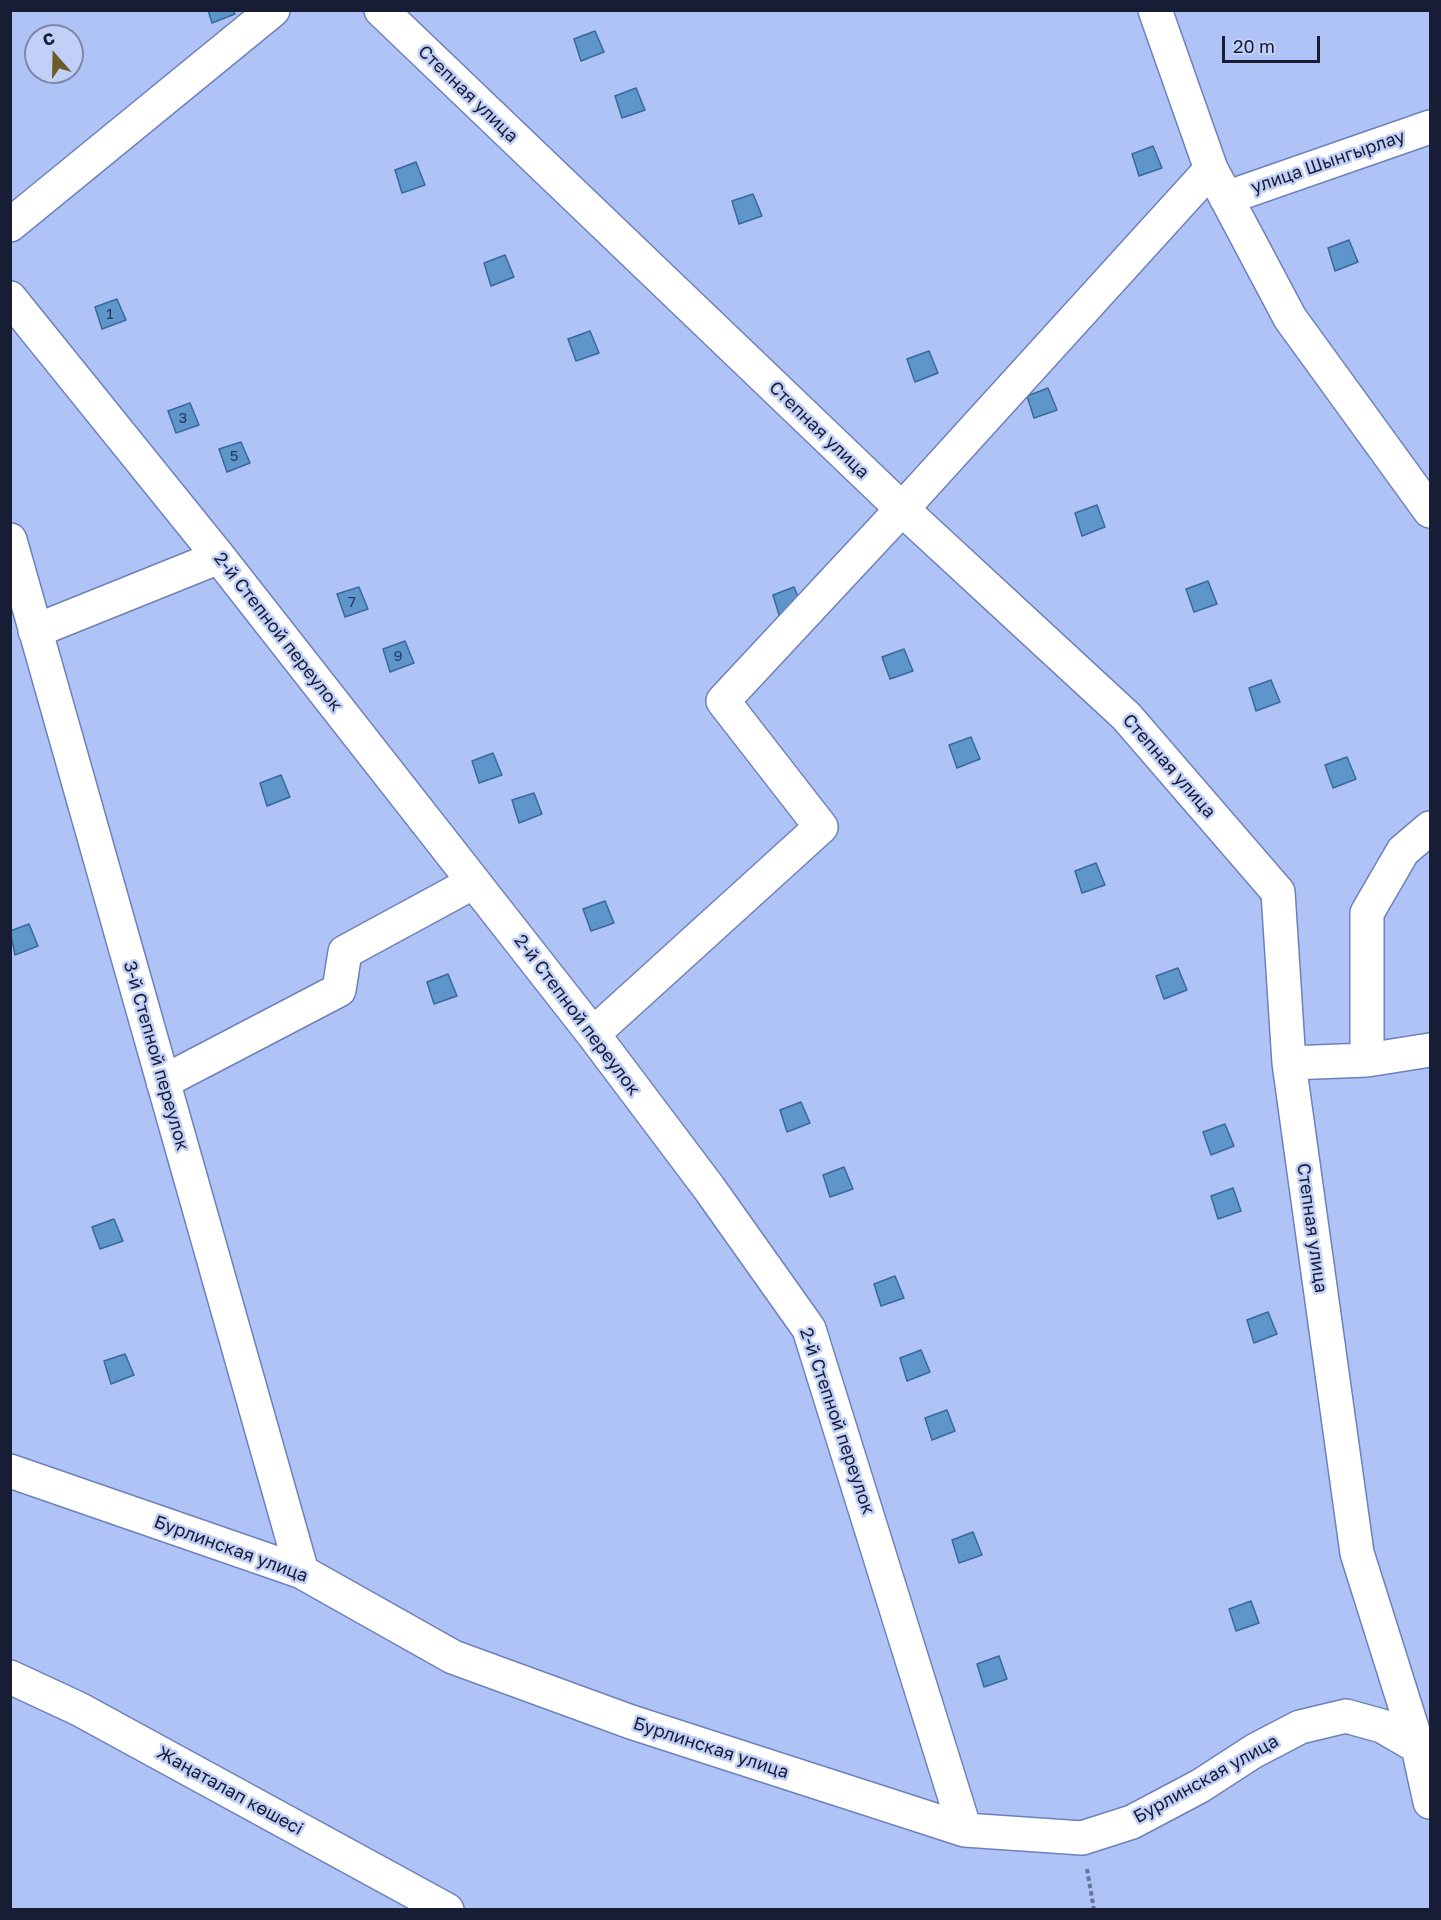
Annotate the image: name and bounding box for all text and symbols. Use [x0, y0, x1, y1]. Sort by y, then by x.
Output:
north arrow [24, 24, 84, 84]
scale bar [1225, 24, 1322, 62]
text: С [40, 28, 57, 50]
text: 20 m [1233, 35, 1275, 57]
street label: Степная улица [413, 41, 523, 147]
street label: улица Шынгырлау [1248, 125, 1408, 199]
house number: 1 [106, 305, 114, 323]
street label: Степная улица [764, 377, 874, 483]
house number: 3 [179, 409, 187, 427]
house number: 5 [230, 447, 238, 465]
street label: 2-й Степной переулок [209, 548, 347, 716]
house number: 7 [348, 593, 356, 611]
house number: 9 [393, 647, 403, 665]
street label: Степная улица [1118, 710, 1220, 822]
street label: 2-й Степной переулок [509, 930, 645, 1100]
street label: 3-й Степной переулок [119, 959, 193, 1153]
street label: Степная улица [1292, 1162, 1332, 1294]
street label: 2-й Степной переулок [795, 1325, 879, 1517]
street label: Бурлинская улица [151, 1511, 311, 1587]
street label: Бурлинская улица [630, 1713, 792, 1783]
street label: Бурлинская улица [1130, 1730, 1282, 1828]
street label: Жаңаталап көшесі [153, 1742, 307, 1840]

